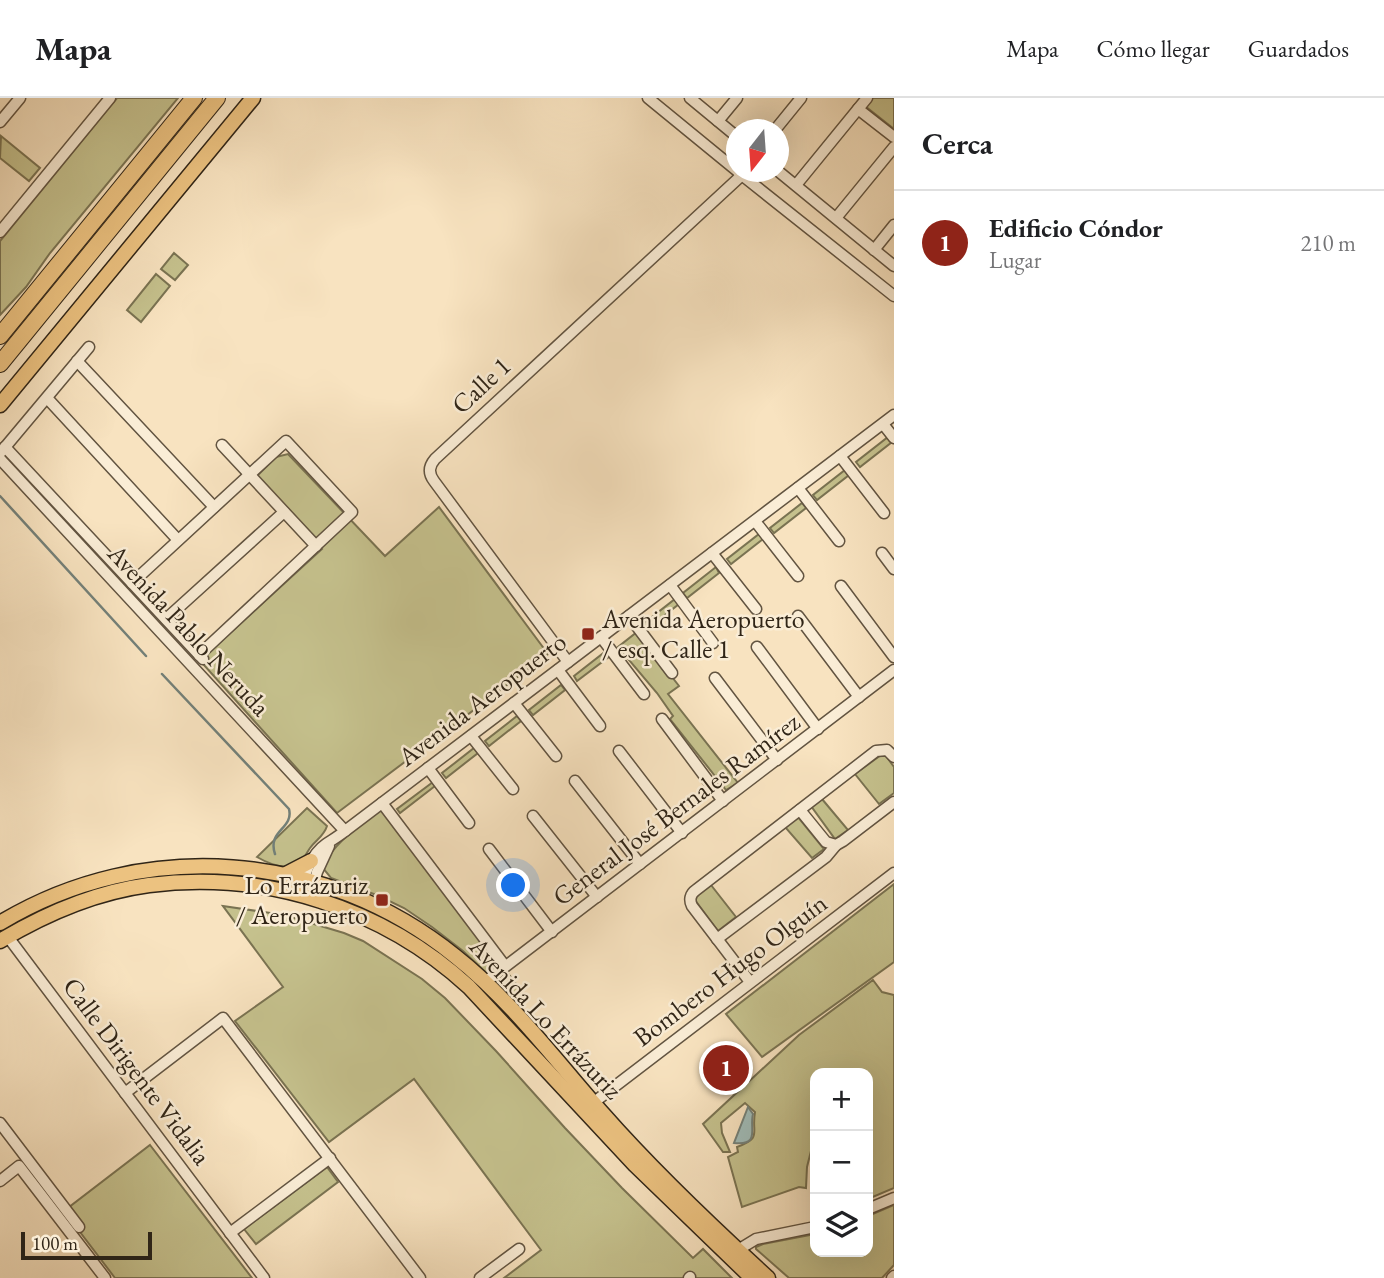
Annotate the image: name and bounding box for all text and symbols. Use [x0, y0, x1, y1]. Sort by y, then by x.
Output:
text: Mapa [35, 27, 112, 70]
text: Mapa [1006, 33, 1059, 64]
text: Cómo llegar [1097, 33, 1210, 64]
text: Guardados [1248, 33, 1349, 64]
north arrow [726, 119, 789, 182]
text: Cerca [922, 124, 993, 163]
text: Edificio Cóndor [989, 211, 1163, 245]
text: 1 [939, 228, 951, 258]
text: 210 m [1300, 228, 1356, 258]
text: Lugar [989, 245, 1041, 275]
street label: Calle 1 [444, 349, 518, 421]
street label: Avenida Pablo Neruda [100, 536, 278, 724]
place label: Avenida Aeropuerto / esq. Calle 1 [601, 602, 805, 666]
street label: Avenida Aeropuerto [390, 624, 573, 774]
marker: Avenida Aeropuerto / esq. Calle 1 [580, 626, 596, 642]
street label: General José Bernales Ramírez [545, 705, 807, 913]
place label: Lo Errázuriz / Aeropuerto [236, 868, 368, 932]
your location [496, 868, 530, 902]
street label: Bombero Hugo Olguín [626, 886, 834, 1054]
marker: Lo Errázuriz / Aeropuerto [374, 892, 390, 908]
street label: Avenida Lo Errázuriz [461, 929, 630, 1106]
street label: Calle Dirigente Vidalia [55, 970, 219, 1172]
pin: 1 [703, 1042, 749, 1094]
map controls [810, 1068, 873, 1257]
button: + [810, 1068, 873, 1131]
button: − [810, 1131, 873, 1194]
button: layers [810, 1194, 873, 1257]
scale bar [21, 1229, 152, 1261]
text: 100 m [32, 1231, 78, 1256]

